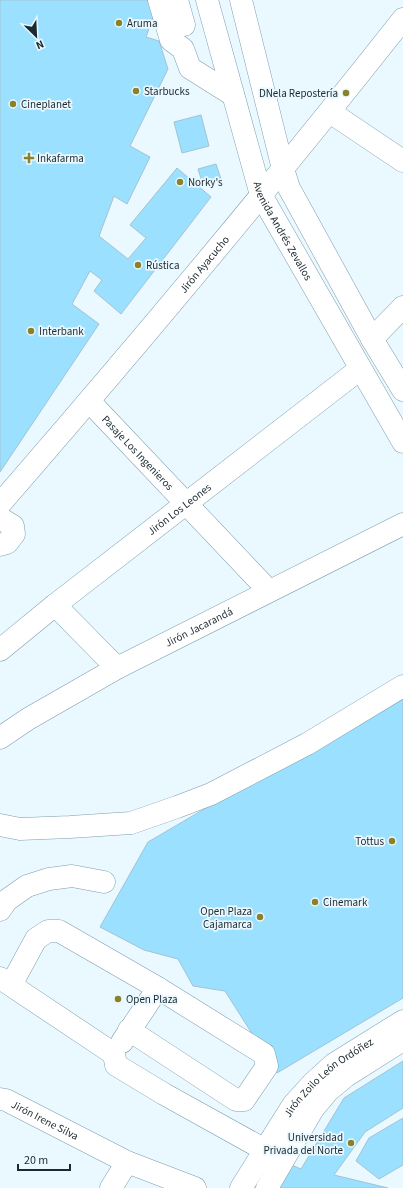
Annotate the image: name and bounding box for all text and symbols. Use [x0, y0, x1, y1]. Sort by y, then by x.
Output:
north arrow [16, 16, 56, 56]
place label: Aruma [127, 16, 157, 31]
marker: Aruma [114, 18, 124, 28]
text: N [33, 36, 46, 53]
place label: Starbucks [144, 84, 190, 99]
marker: Starbucks [131, 86, 141, 96]
place label: DNela Repostería [259, 86, 338, 101]
marker: DNela Repostería [341, 88, 351, 98]
place label: Cineplanet [21, 97, 71, 112]
marker: Cineplanet [8, 99, 18, 109]
place label: Inkafarma [37, 151, 84, 166]
marker: Inkafarma [24, 153, 34, 163]
place label: Norky's [188, 175, 223, 190]
marker: Norky's [175, 177, 185, 187]
street label: Avenida Andrés Zevallos [250, 180, 316, 283]
street label: Jirón Ayacucho [176, 232, 232, 296]
place label: Rústica [146, 258, 180, 273]
marker: Rústica [133, 260, 143, 270]
place label: Interbank [39, 324, 84, 339]
marker: Interbank [26, 326, 36, 336]
street label: Pasaje Los Ingenieros [99, 412, 177, 494]
street label: Jirón Los Leones [144, 479, 214, 538]
street label: Jirón Jacarandá [162, 603, 235, 650]
place label: Tottus [355, 834, 384, 849]
marker: Tottus [387, 836, 397, 846]
place label: Cinemark [323, 895, 368, 910]
marker: Cinemark [310, 897, 320, 907]
place label: Open Plaza Cajamarca [200, 904, 252, 932]
marker: Open Plaza Cajamarca [255, 912, 265, 922]
place label: Open Plaza [126, 992, 178, 1007]
marker: Open Plaza [113, 994, 123, 1004]
street label: Jirón Zoilo León Ordóñez [280, 1034, 376, 1120]
street label: Jirón Irene Silva [9, 1097, 81, 1143]
place label: Universidad Privada del Norte [263, 1130, 344, 1158]
marker: Universidad Privada del Norte [346, 1138, 356, 1148]
scale bar [18, 1146, 70, 1172]
text: 20 m [24, 1152, 48, 1169]

